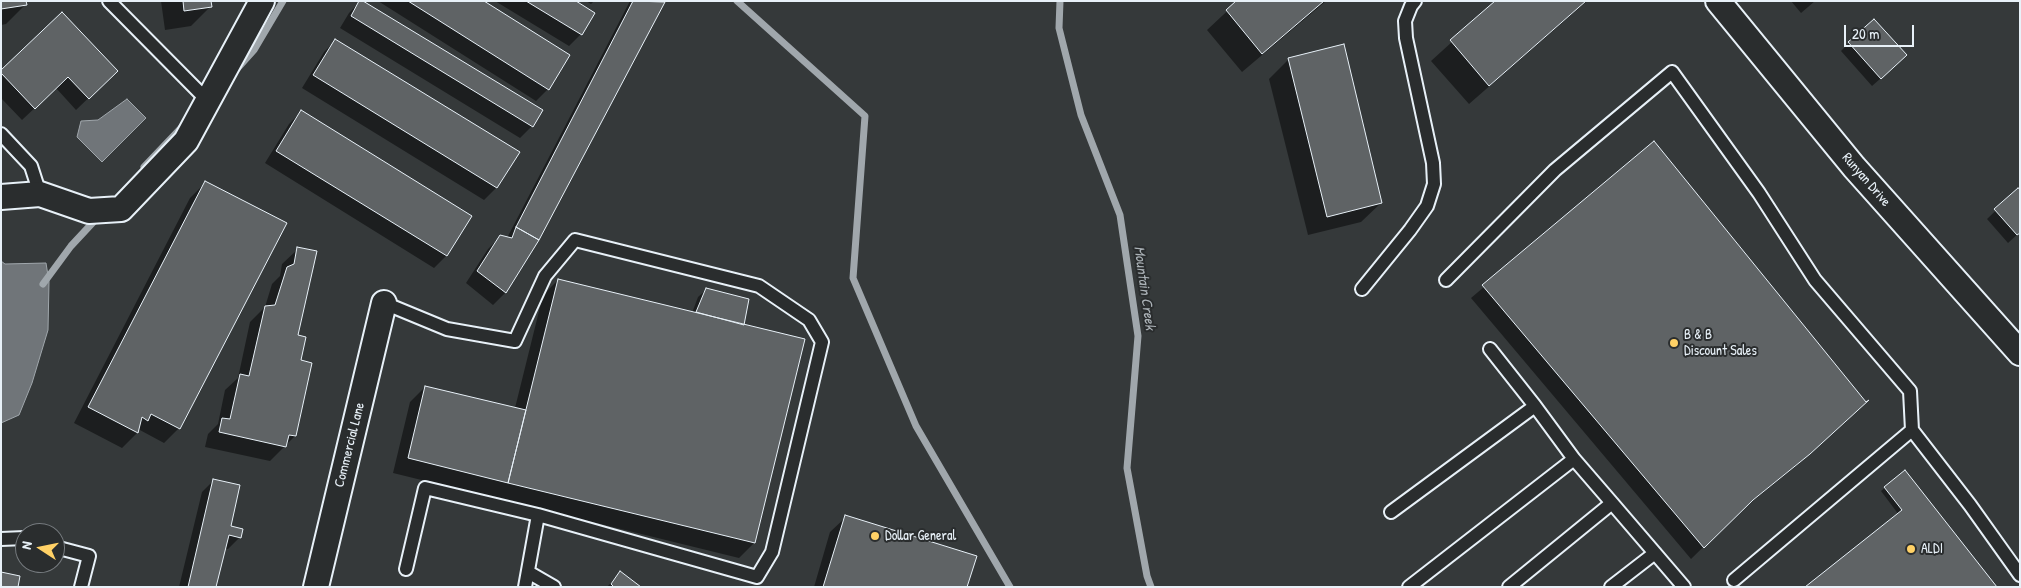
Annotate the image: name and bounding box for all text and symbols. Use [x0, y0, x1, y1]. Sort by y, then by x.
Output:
scale bar [1846, 15, 1916, 47]
text: 20 m [1852, 23, 1879, 44]
street label: Runyan Drive [1838, 150, 1894, 210]
water label: Mountain Creek [1129, 245, 1159, 331]
place label: B & B Discount Sales [1684, 327, 1757, 360]
marker: B & B Discount Sales [1668, 337, 1680, 349]
street label: Commercial Lane [331, 401, 369, 489]
north arrow [15, 523, 65, 573]
place label: Dollar General [885, 528, 956, 544]
marker: Dollar General [869, 530, 881, 542]
text: N [16, 540, 36, 551]
place label: ALDI [1921, 541, 1943, 557]
marker: ALDI [1905, 543, 1917, 555]

